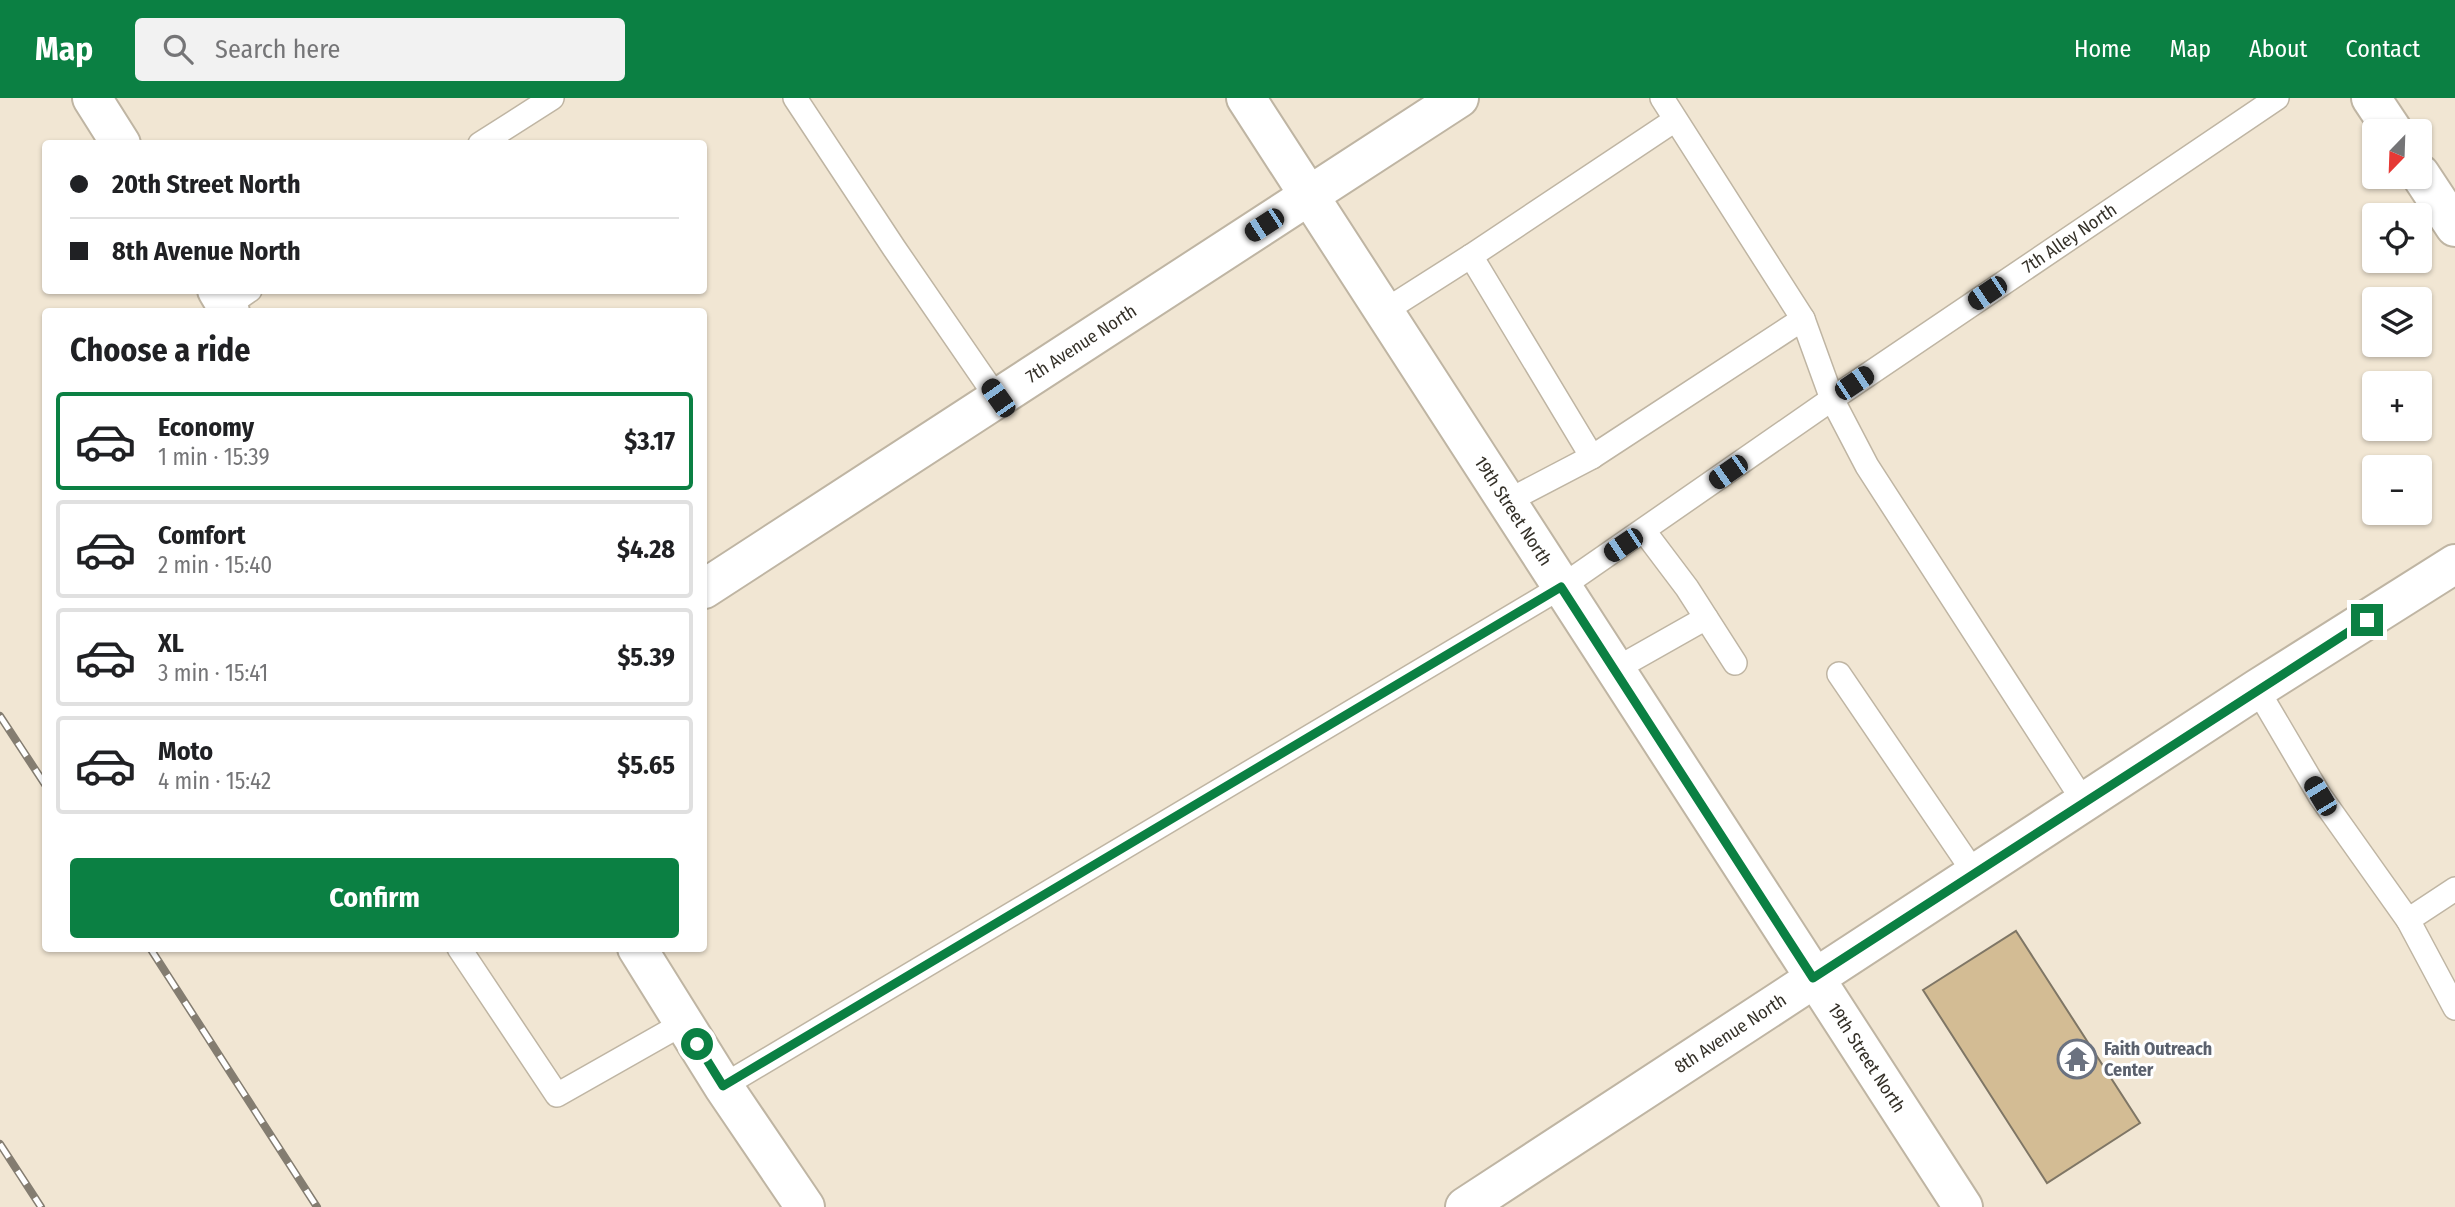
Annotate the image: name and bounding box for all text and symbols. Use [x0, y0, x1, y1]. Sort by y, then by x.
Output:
search box [135, 18, 625, 81]
text: Map [35, 29, 93, 69]
icon: search [159, 30, 197, 68]
text: Search here [215, 34, 340, 65]
text: Home [2074, 35, 2131, 63]
text: Map [2169, 35, 2211, 63]
text: About [2249, 35, 2307, 63]
text: Contact [2345, 35, 2420, 63]
north arrow [2362, 119, 2432, 189]
map controls [2362, 119, 2432, 525]
text: 20th Street North [112, 169, 301, 200]
street label: 7th Alley North [2018, 199, 2121, 278]
button: locate [2362, 203, 2432, 273]
car [1241, 205, 1288, 245]
text: 8th Avenue North [112, 236, 301, 267]
car [1964, 273, 2011, 313]
button: layers [2362, 287, 2432, 357]
street label: 7th Avenue North [1022, 300, 1141, 388]
text: Choose a ride [70, 331, 251, 369]
car [1831, 363, 1878, 403]
button: + [2362, 371, 2432, 441]
car [978, 375, 1019, 421]
icon: car [74, 410, 137, 473]
text: Economy [158, 412, 254, 443]
text: $3.17 [624, 426, 675, 457]
text: 1 min · 15:39 [158, 443, 270, 471]
car [1705, 451, 1752, 493]
street label: 19th Street North [1470, 452, 1557, 570]
button: − [2362, 455, 2432, 525]
icon: car [74, 518, 137, 581]
text: Comfort [158, 520, 246, 551]
car [1600, 525, 1647, 565]
text: $4.28 [617, 534, 675, 565]
text: 2 min · 15:40 [158, 551, 272, 579]
route end [2351, 604, 2383, 636]
icon: car [74, 626, 137, 689]
text: XL [158, 628, 184, 659]
text: $5.39 [617, 642, 675, 673]
text: 3 min · 15:41 [158, 659, 268, 687]
icon: car [74, 734, 137, 797]
text: Moto [158, 736, 213, 767]
text: $5.65 [617, 750, 675, 781]
text: 4 min · 15:42 [158, 767, 271, 795]
car [2301, 773, 2340, 819]
button: Confirm [70, 858, 679, 938]
street label: 8th Avenue North [1670, 989, 1790, 1078]
street label: 19th Street North [1823, 999, 1910, 1117]
route start [681, 1028, 713, 1060]
temple icon: Faith Outreach Center [2056, 1038, 2098, 1080]
place label: Faith Outreach Center [2104, 1038, 2212, 1081]

